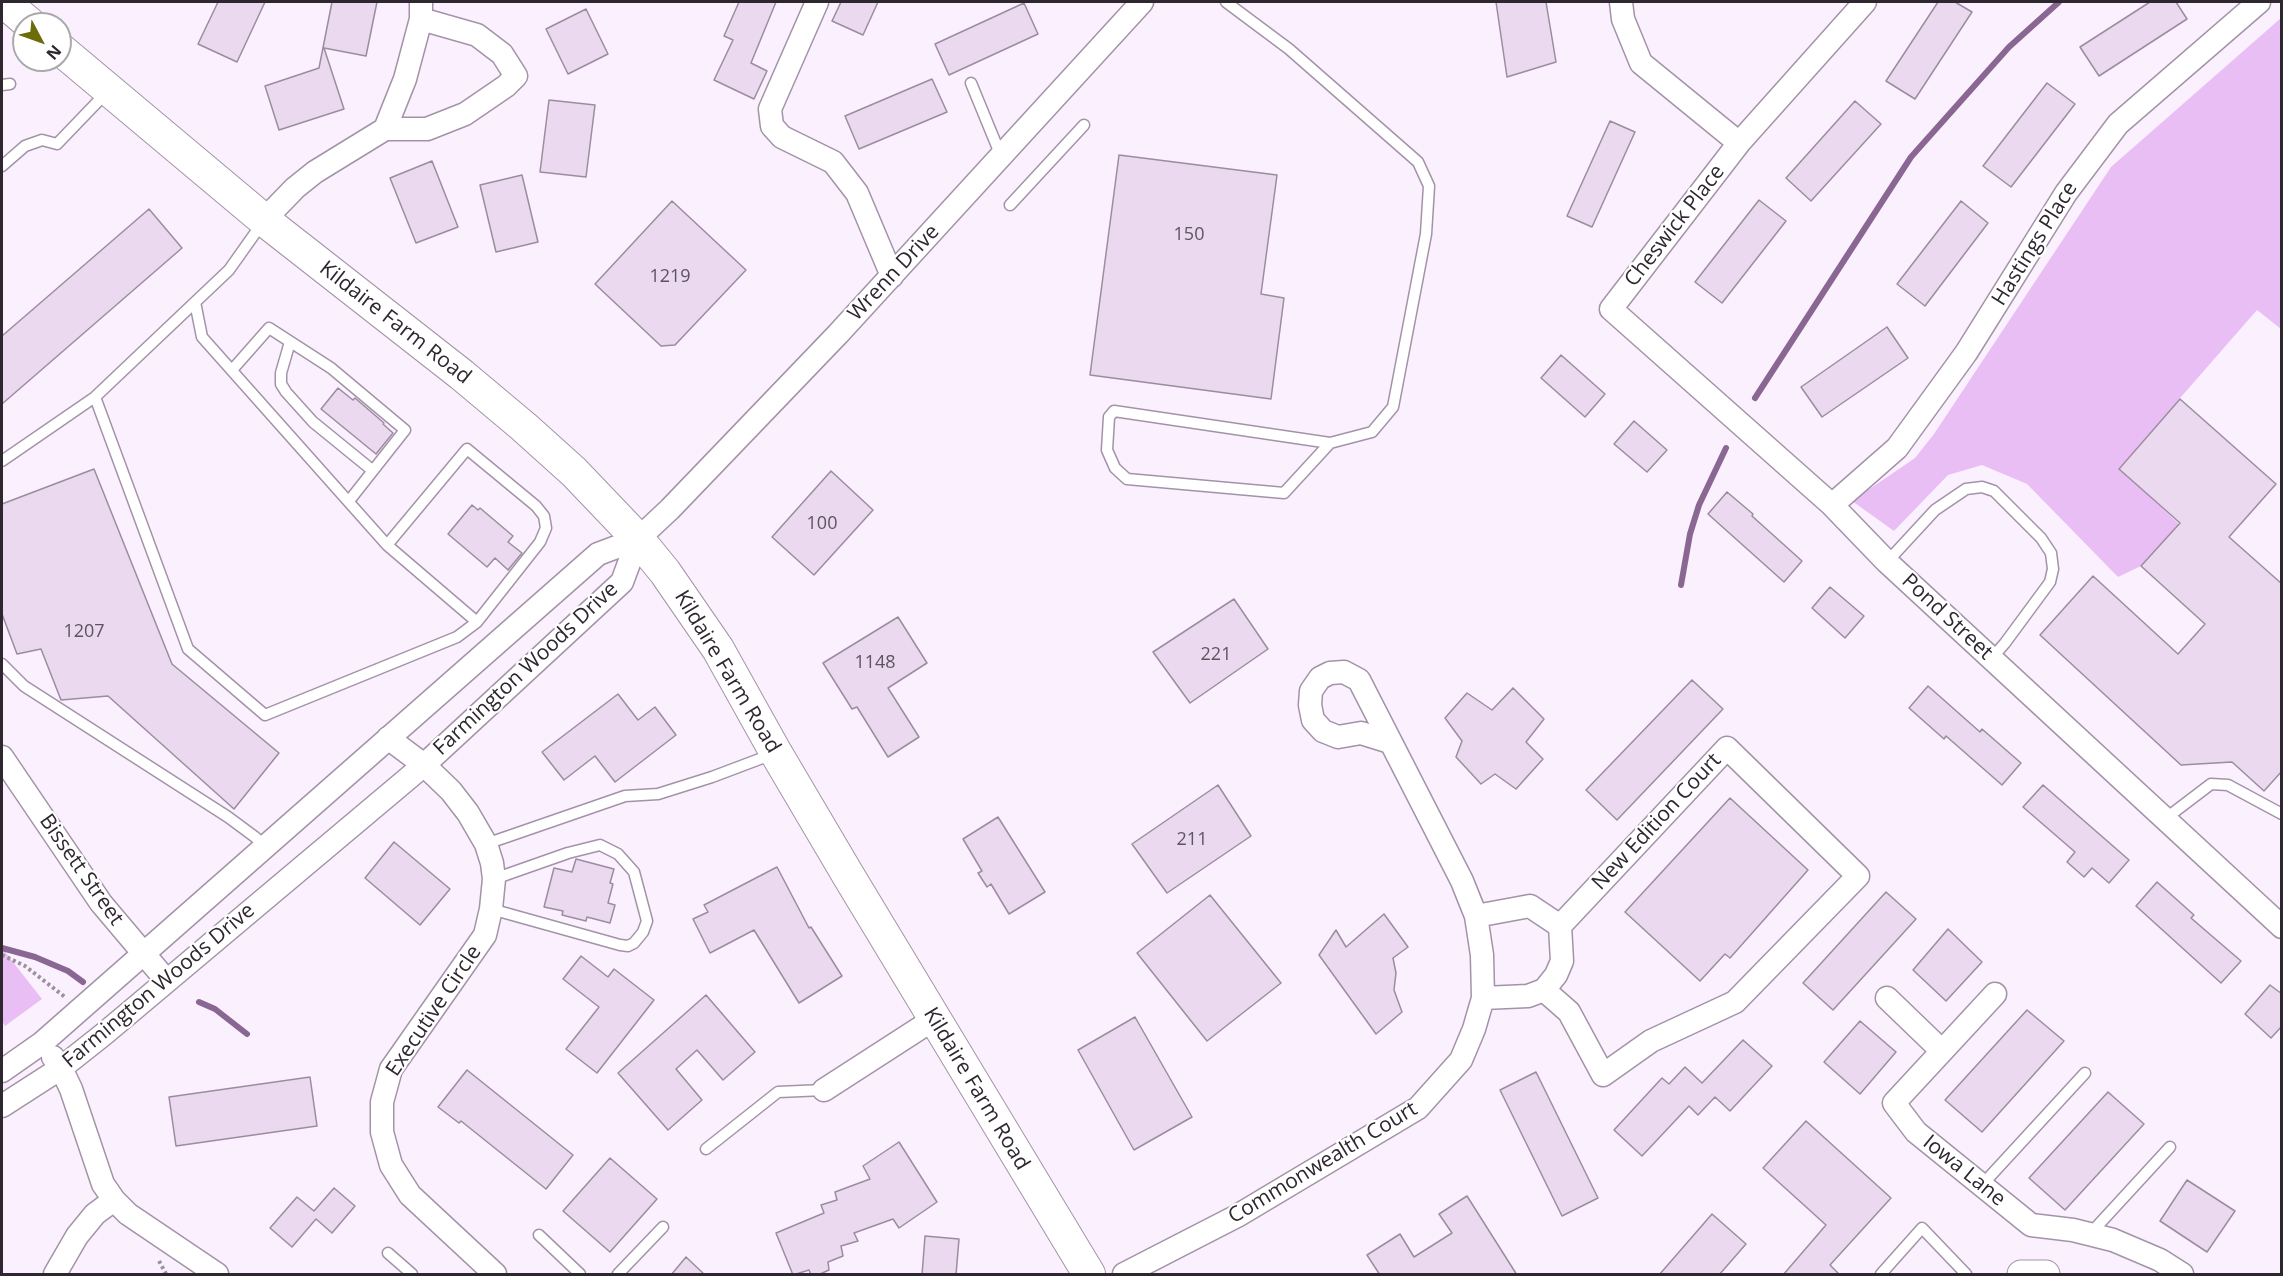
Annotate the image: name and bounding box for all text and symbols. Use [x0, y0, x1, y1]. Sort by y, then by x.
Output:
north arrow [12, 12, 72, 72]
text: N [42, 40, 67, 65]
street label: Cheswick Place [1620, 160, 1730, 292]
street label: Hastings Place [1987, 177, 2083, 311]
street label: Wrenn Drive [843, 220, 945, 326]
house number: 150 [1174, 224, 1204, 246]
street label: Kildaire Farm Road [314, 256, 476, 390]
house number: 1219 [649, 266, 691, 288]
house number: 100 [807, 513, 837, 535]
street label: Pond Street [1896, 569, 1998, 665]
street label: Farmington Woods Drive [429, 577, 623, 761]
street label: Kildaire Farm Road [669, 586, 785, 758]
house number: 1207 [63, 621, 105, 643]
house number: 221 [1201, 644, 1231, 666]
house number: 1148 [854, 652, 896, 674]
street label: New Edition Court [1587, 748, 1727, 896]
street label: Bissett Street [33, 810, 129, 930]
house number: 211 [1177, 829, 1207, 851]
street label: Farmington Woods Drive [58, 898, 260, 1074]
street label: Executive Circle [381, 941, 487, 1081]
street label: Kildaire Farm Road [918, 1003, 1034, 1175]
street label: Commonwealth Court [1224, 1097, 1422, 1229]
street label: Iowa Lane [1918, 1130, 2010, 1212]

